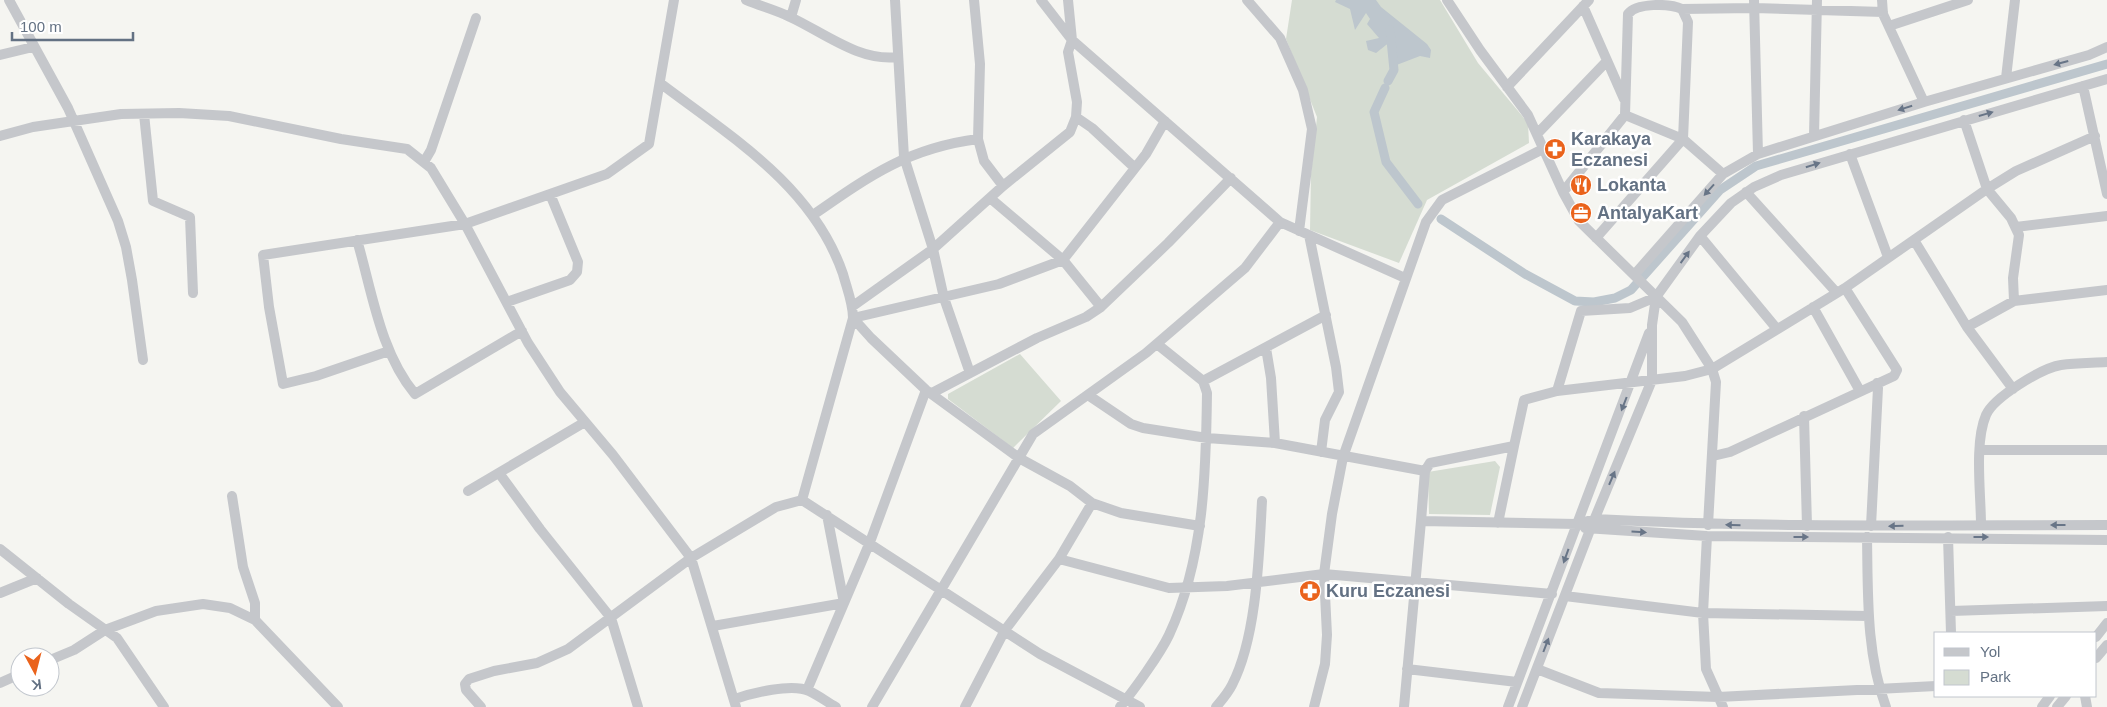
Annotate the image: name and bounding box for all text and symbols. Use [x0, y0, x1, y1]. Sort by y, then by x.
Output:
scale bar [12, 10, 134, 42]
text: 100 m [20, 18, 62, 35]
one-way arrow [2053, 59, 2068, 67]
one-way arrow [1897, 104, 1912, 112]
one-way arrow [1978, 109, 1993, 117]
place label: Karakaya Eczanesi [1571, 129, 1652, 170]
pharmacy icon: Karakaya Eczanesi [1543, 137, 1567, 161]
one-way arrow [1806, 161, 1821, 169]
restaurant icon: Lokanta [1569, 173, 1593, 197]
place label: Lokanta [1597, 175, 1667, 195]
one-way arrow [1704, 184, 1715, 197]
office icon: AntalyaKart [1569, 201, 1593, 225]
place label: AntalyaKart [1597, 203, 1698, 223]
one-way arrow [1679, 251, 1690, 264]
one-way arrow [1619, 397, 1627, 411]
one-way arrow [1609, 471, 1617, 485]
one-way arrow [1725, 521, 1741, 529]
one-way arrow [2050, 521, 2066, 529]
one-way arrow [1888, 522, 1904, 530]
one-way arrow [1631, 529, 1647, 537]
one-way arrow [1793, 533, 1809, 541]
one-way arrow [1973, 534, 1989, 542]
one-way arrow [1562, 549, 1570, 564]
pharmacy icon: Kuru Eczanesi [1298, 579, 1322, 603]
place label: Kuru Eczanesi [1326, 581, 1450, 601]
legend [1934, 632, 2097, 697]
one-way arrow [1542, 637, 1550, 652]
text: Yol [1980, 643, 2000, 660]
north arrow [10, 647, 60, 697]
text: Park [1980, 668, 2011, 685]
text: K [31, 676, 43, 693]

